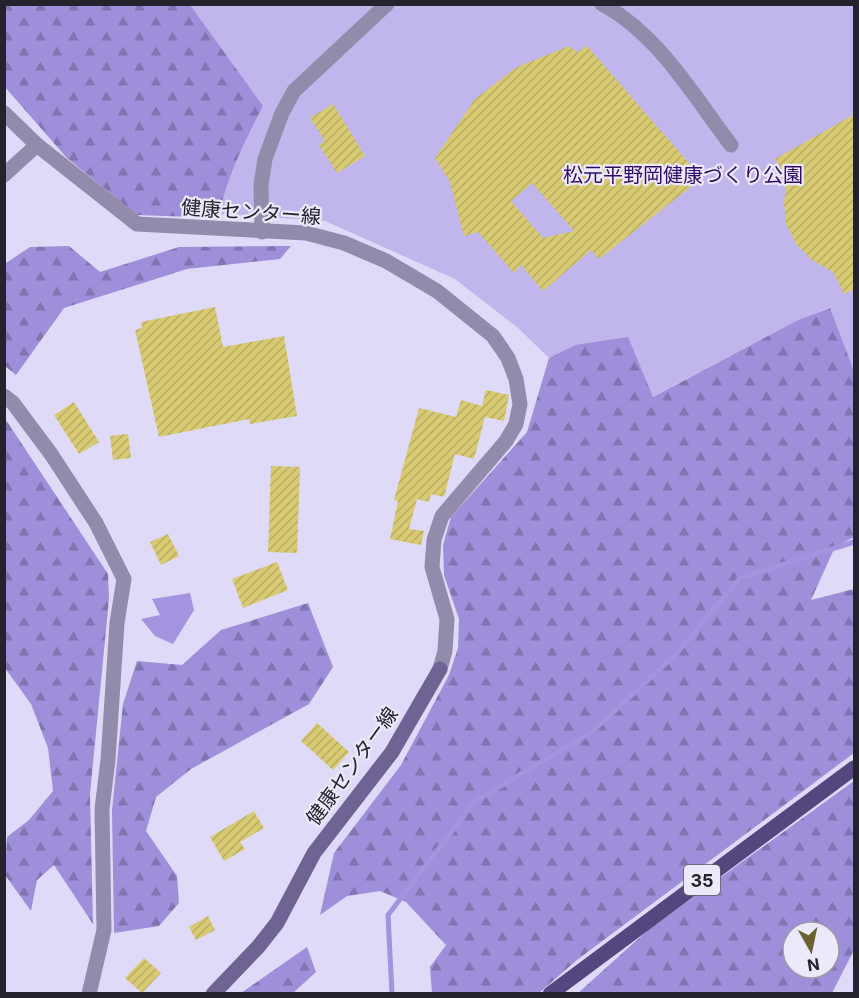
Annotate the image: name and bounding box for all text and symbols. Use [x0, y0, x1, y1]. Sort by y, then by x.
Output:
park label: 松元平野岡健康づくり公園 [563, 163, 803, 187]
street label: 健康センター線 [180, 195, 322, 229]
street label: 健康センター線 [301, 702, 403, 830]
road number: 35 [684, 865, 720, 895]
north arrow [781, 920, 841, 980]
text: N [806, 954, 821, 976]

